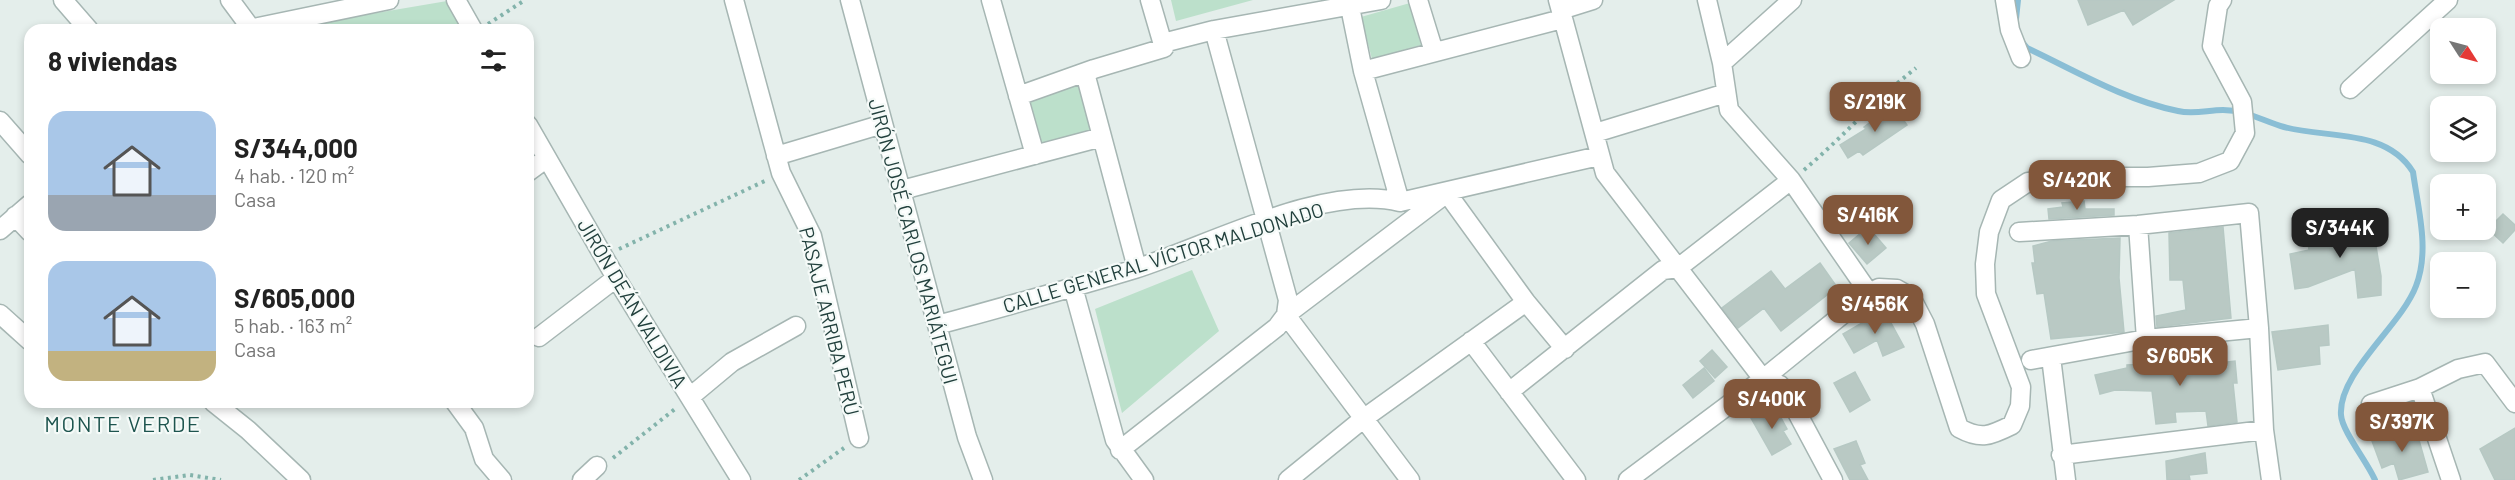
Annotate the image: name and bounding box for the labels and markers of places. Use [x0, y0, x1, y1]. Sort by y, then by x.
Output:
pin: S/219K [1826, 82, 1924, 133]
pin: S/420K [2028, 160, 2126, 211]
pin: S/416K [1819, 195, 1917, 246]
pin: S/344K [2291, 208, 2389, 259]
pin: S/456K [1826, 284, 1924, 335]
pin: S/605K [2131, 336, 2229, 387]
pin: S/400K [1723, 379, 1821, 430]
pin: S/397K [2353, 402, 2451, 453]

